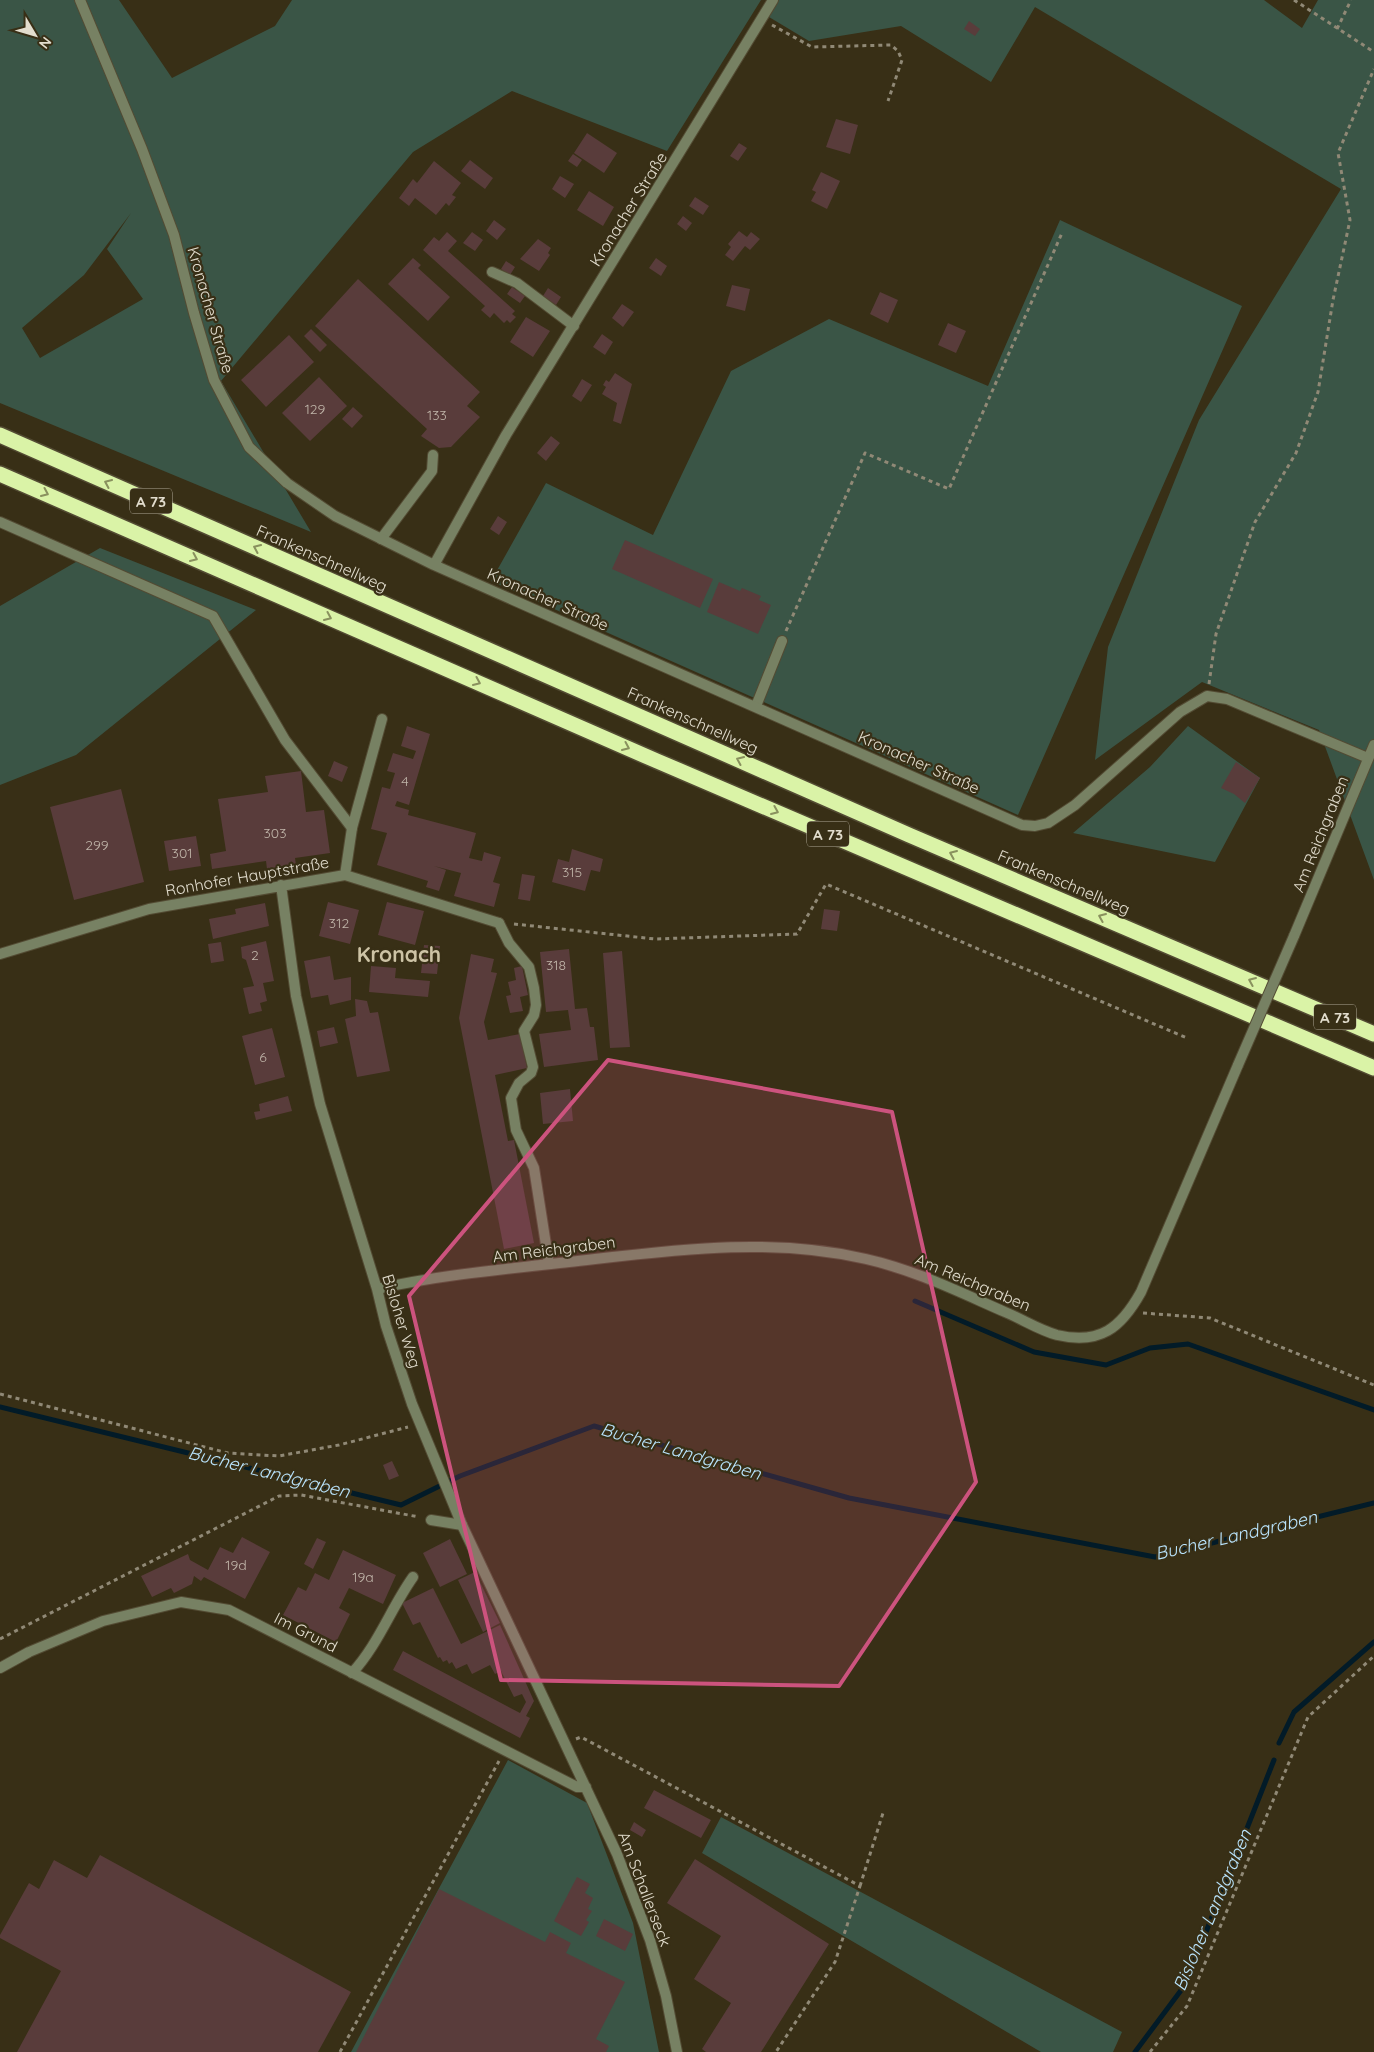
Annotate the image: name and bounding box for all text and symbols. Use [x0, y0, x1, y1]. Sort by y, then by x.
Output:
north arrow [10, 10, 60, 60]
text: N [35, 33, 56, 53]
street label: Kronacher Straße [585, 148, 671, 270]
street label: Kronacher Straße [183, 244, 239, 376]
house number: 129 [305, 400, 326, 418]
house number: 133 [427, 406, 447, 424]
one-way arrow [104, 478, 113, 489]
one-way arrow [40, 487, 49, 498]
road number: A 73 [130, 488, 172, 514]
street label: Frankenschnellweg [253, 520, 391, 596]
one-way arrow [253, 543, 262, 554]
one-way arrow [189, 552, 198, 563]
street label: Kronacher Straße [484, 563, 612, 635]
one-way arrow [323, 610, 332, 621]
one-way arrow [472, 675, 481, 686]
street label: Frankenschnellweg [624, 682, 762, 758]
street label: Kronacher Straße [855, 726, 983, 798]
one-way arrow [621, 740, 630, 751]
one-way arrow [736, 756, 745, 766]
house number: 4 [401, 772, 409, 790]
street label: Am Reichgraben [1288, 773, 1352, 895]
one-way arrow [770, 805, 779, 816]
road number: A 73 [807, 822, 849, 846]
house number: 303 [263, 824, 287, 842]
house number: 299 [85, 836, 109, 854]
house number: 301 [172, 844, 192, 862]
street label: Frankenschnellweg [995, 845, 1133, 919]
one-way arrow [949, 849, 958, 860]
street label: Ronhofer Hauptstraße [164, 852, 330, 900]
house number: 315 [562, 863, 582, 881]
one-way arrow [1098, 913, 1107, 924]
house number: 312 [329, 914, 349, 932]
district label: Kronach [357, 941, 441, 967]
house number: 2 [251, 946, 259, 964]
house number: 318 [546, 956, 566, 974]
one-way arrow [1248, 977, 1257, 988]
road number: A 73 [1314, 1004, 1356, 1030]
house number: 6 [259, 1048, 267, 1066]
street label: Am Reichgraben [492, 1232, 616, 1266]
street label: Am Reichgraben [912, 1249, 1034, 1315]
street label: Bisloher Weg [378, 1272, 426, 1370]
water label: Bucher Landgraben [598, 1417, 764, 1485]
water label: Bucher Landgraben [186, 1441, 353, 1503]
water label: Bucher Landgraben [1153, 1505, 1320, 1565]
house number: 19d [225, 1556, 247, 1574]
house number: 19a [352, 1568, 374, 1586]
street label: Im Grund [271, 1608, 341, 1656]
water label: Bisloher Landgraben [1168, 1825, 1257, 1994]
street label: Am Schallerseck [614, 1829, 676, 1949]

